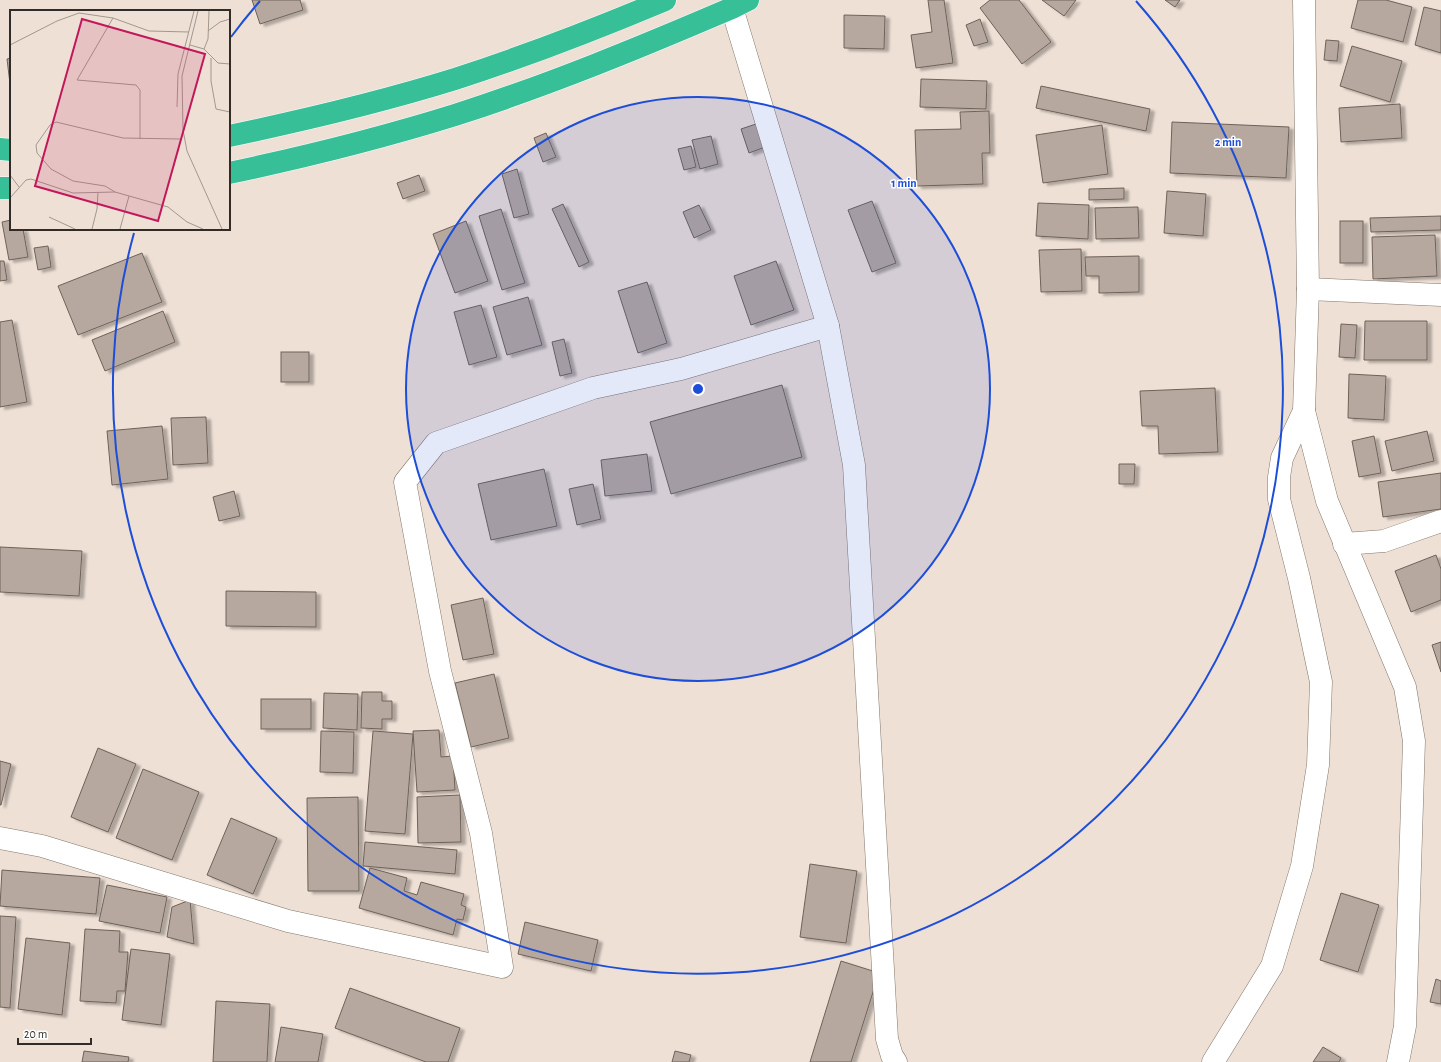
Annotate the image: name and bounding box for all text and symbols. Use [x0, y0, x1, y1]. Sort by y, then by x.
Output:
inset map [10, 10, 230, 230]
text: 2 min [1215, 136, 1241, 148]
text: 1 min [891, 177, 917, 189]
centre of rings [691, 382, 705, 396]
scale bar [18, 1020, 91, 1046]
text: 20 m [24, 1028, 47, 1040]

